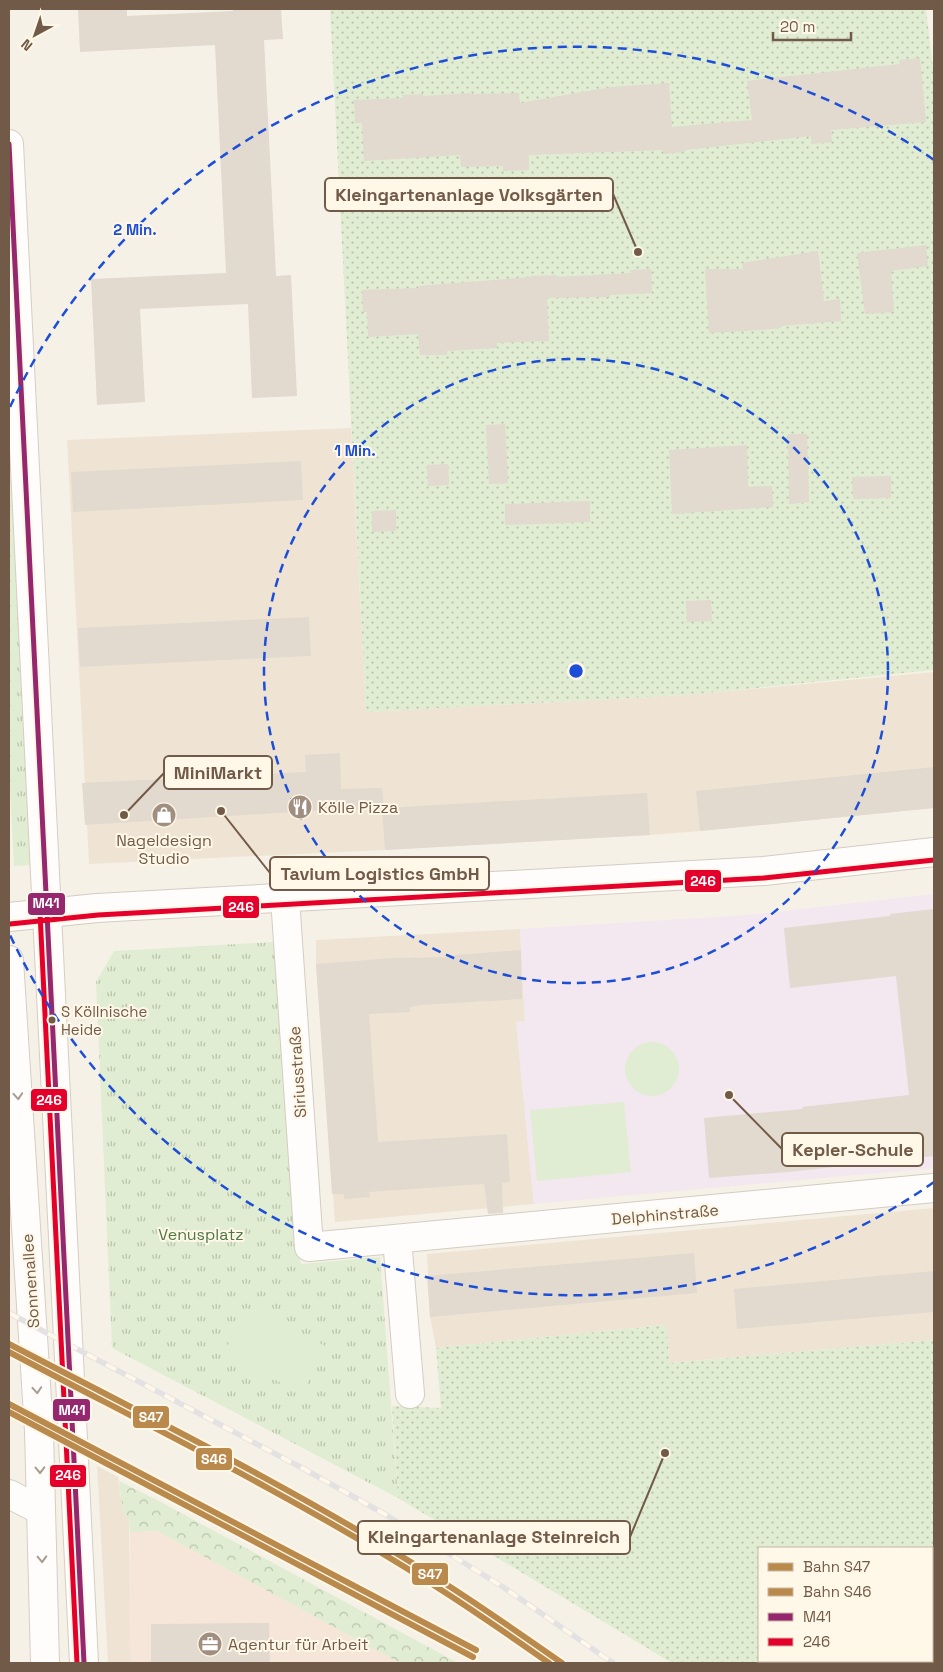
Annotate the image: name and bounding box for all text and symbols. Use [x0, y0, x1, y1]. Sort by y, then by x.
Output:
north arrow [10, 10, 60, 60]
scale bar [773, 10, 850, 42]
text: 20 m [780, 17, 815, 36]
text: N [17, 35, 36, 55]
callout: Kleingartenanlage Volksgärten [325, 178, 613, 211]
text: Kleingartenanlage Volksgärten [335, 183, 603, 206]
text: 2 Min. [113, 220, 157, 239]
text: 1 Min. [334, 441, 376, 460]
centre of rings [567, 662, 585, 680]
callout: MiniMarkt [164, 756, 272, 789]
text: MiniMarkt [174, 761, 262, 784]
restaurant icon: Kölle Pizza [287, 794, 313, 820]
place label: Kölle Pizza [318, 797, 398, 818]
shop icon: Nageldesign Studio [151, 802, 177, 828]
place label: Nageldesign Studio [116, 830, 212, 869]
callout: Tavium Logistics GmbH [270, 857, 489, 890]
text: Tavium Logistics GmbH [280, 862, 480, 885]
line badge: 246 [684, 869, 722, 893]
text: 246 [690, 872, 716, 890]
line badge: M41 [27, 892, 66, 916]
text: M41 [32, 894, 60, 912]
line badge: 246 [222, 895, 260, 919]
text: 246 [228, 898, 254, 916]
place label: S Köllnische Heide [61, 1002, 147, 1039]
marker: S Köllnische Heide [47, 1015, 57, 1025]
street label: Siriusstraße [284, 1025, 311, 1119]
line badge: 246 [30, 1088, 68, 1112]
text: 246 [36, 1091, 62, 1109]
one-way arrow [13, 1092, 24, 1100]
callout: Kepler-Schule [782, 1133, 923, 1166]
text: Kepler-Schule [792, 1138, 914, 1161]
street label: Delphinstraße [610, 1199, 720, 1230]
park label: Venusplatz [158, 1224, 244, 1245]
street label: Sonnenallee [17, 1233, 44, 1329]
one-way arrow [31, 1386, 42, 1394]
line badge: M41 [52, 1398, 91, 1422]
text: M41 [58, 1401, 86, 1419]
line badge: S47 [132, 1405, 170, 1429]
text: S47 [139, 1408, 164, 1426]
line badge: S46 [195, 1447, 233, 1471]
text: S46 [201, 1450, 227, 1468]
line badge: 246 [49, 1464, 87, 1488]
text: 246 [55, 1466, 81, 1484]
one-way arrow [34, 1467, 45, 1475]
callout: Kleingartenanlage Steinreich [358, 1521, 630, 1554]
text: Kleingartenanlage Steinreich [368, 1525, 620, 1548]
legend [758, 1547, 933, 1662]
one-way arrow [36, 1555, 47, 1563]
text: Bahn S47 [803, 1557, 870, 1576]
line badge: S47 [411, 1562, 449, 1586]
text: S47 [418, 1565, 443, 1583]
text: Bahn S46 [803, 1582, 872, 1601]
text: M41 [803, 1607, 831, 1626]
office icon: Agentur für Arbeit [197, 1631, 223, 1657]
text: 246 [803, 1632, 830, 1651]
place label: Agentur für Arbeit [228, 1634, 369, 1655]

